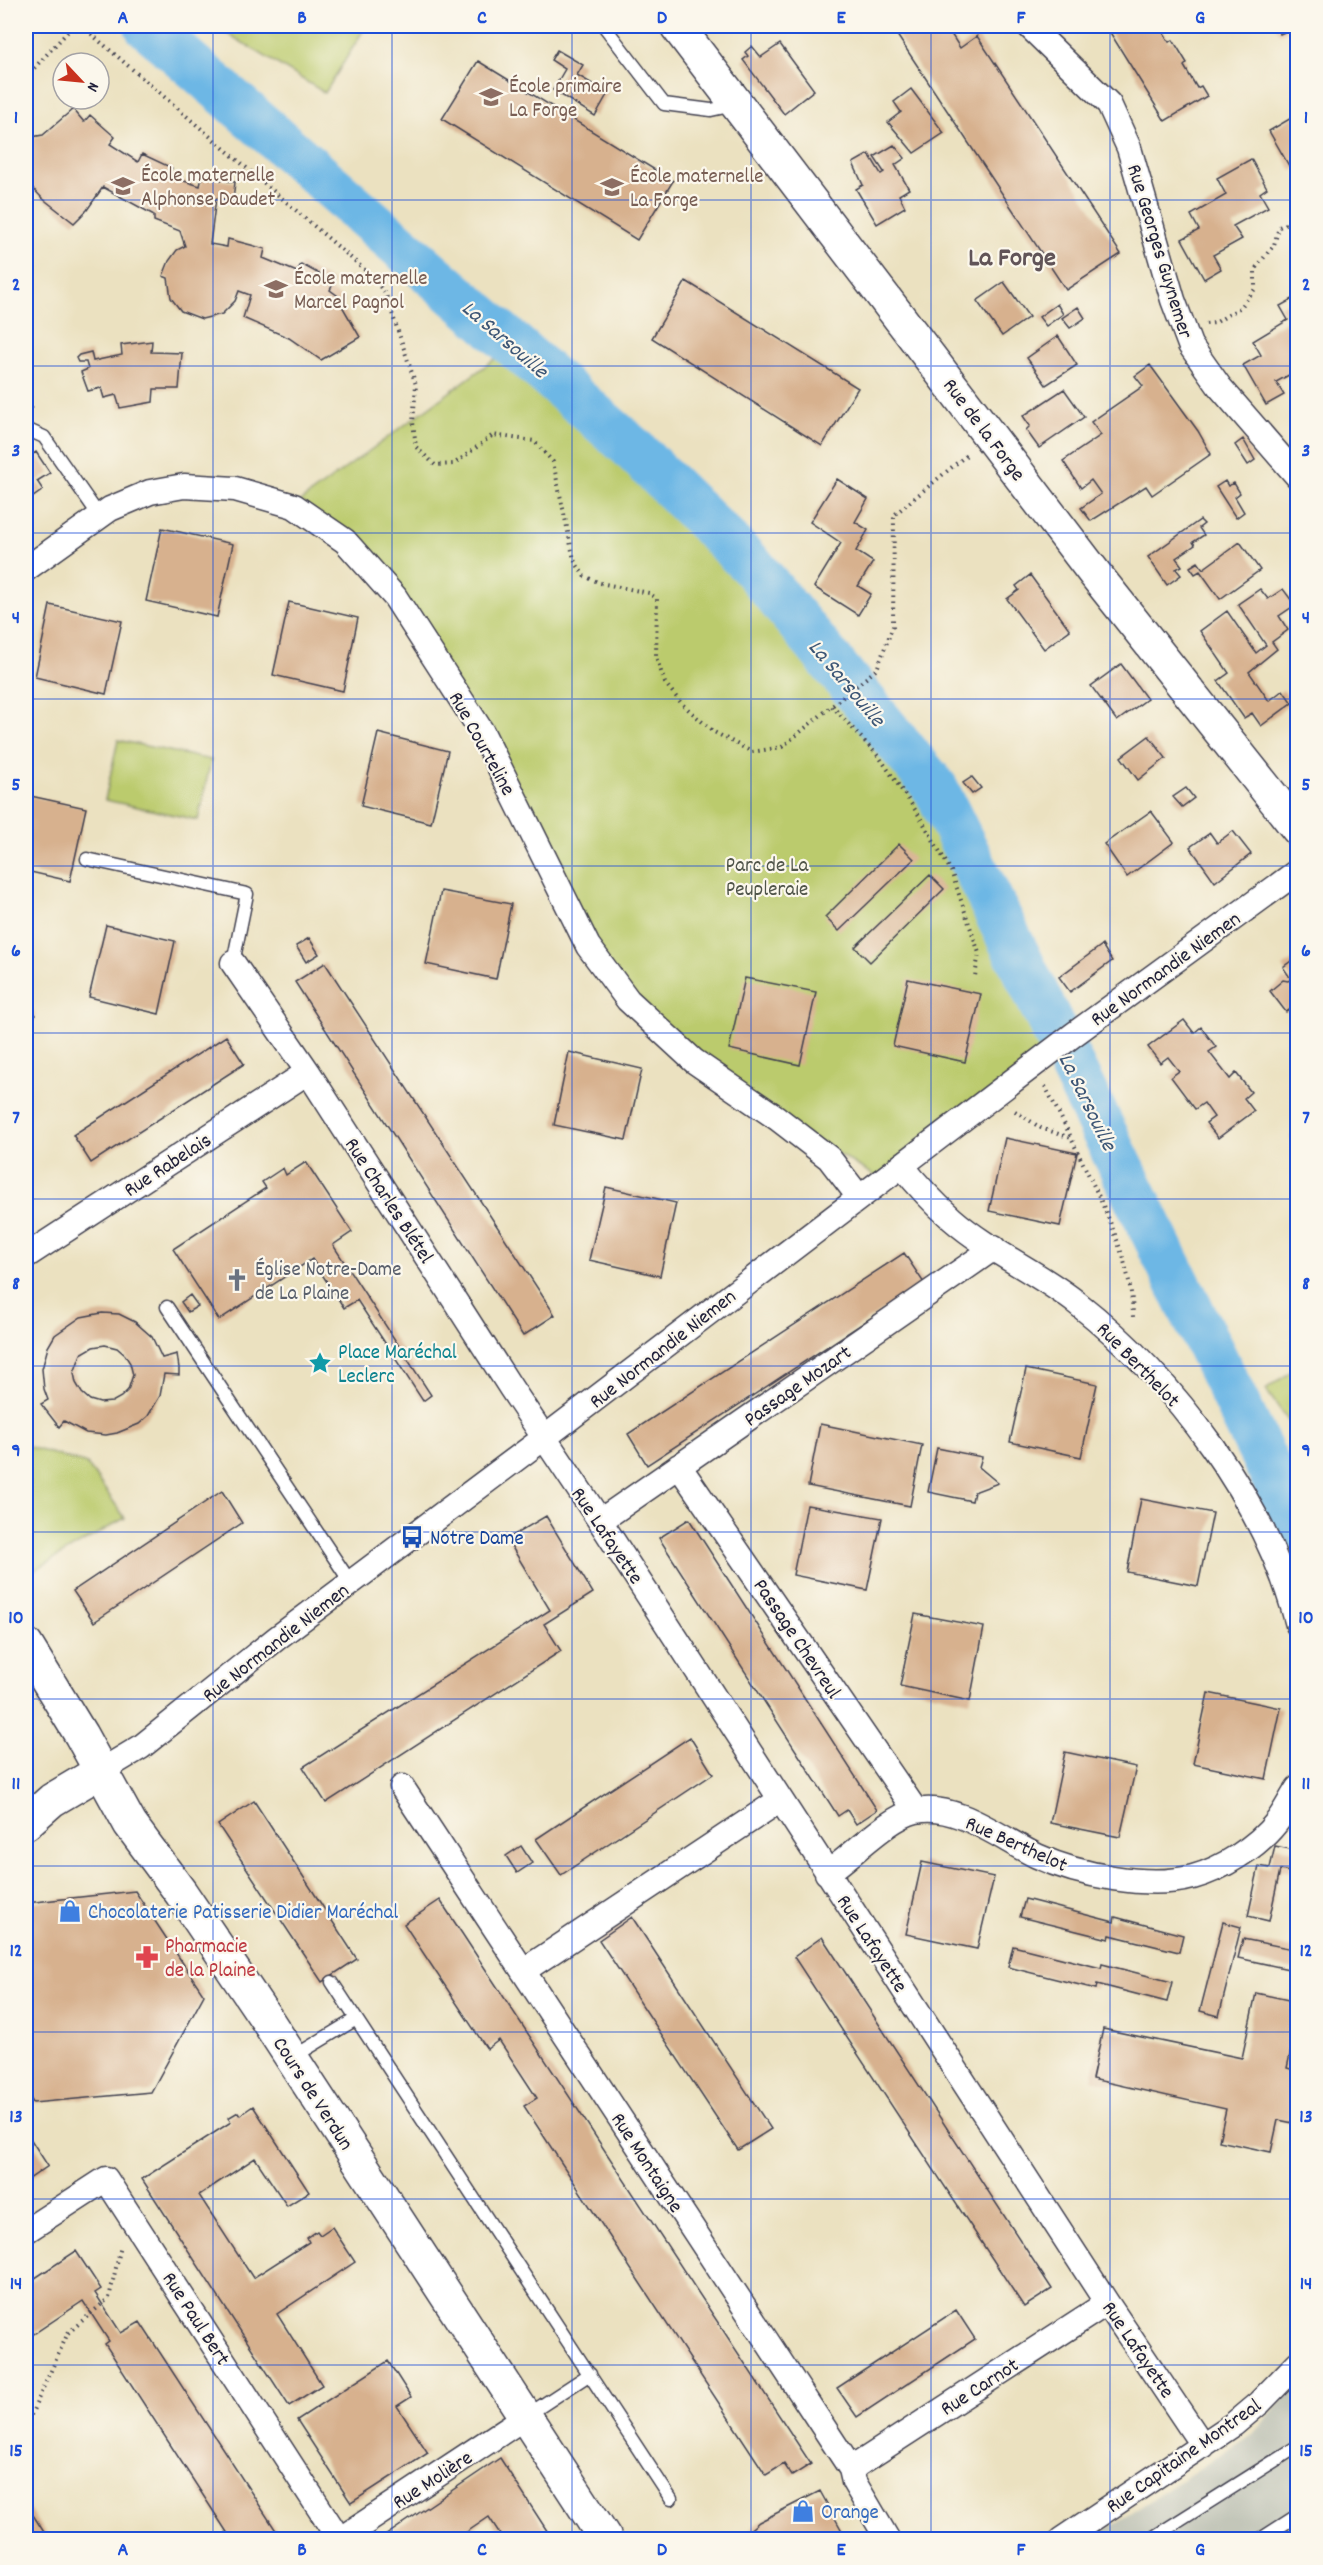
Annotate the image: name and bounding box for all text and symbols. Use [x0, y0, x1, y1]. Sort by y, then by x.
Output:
text: A [118, 5, 129, 33]
text: B [297, 5, 307, 33]
text: C [477, 5, 487, 33]
text: D [657, 5, 668, 33]
text: E [836, 5, 846, 33]
text: F [1017, 5, 1027, 33]
text: G [1195, 5, 1205, 33]
north arrow [51, 51, 111, 111]
place label: École primaire La Forge [509, 73, 622, 127]
text: N [80, 78, 104, 95]
school or university icon: École primaire La Forge [478, 84, 504, 110]
text: 1 [14, 105, 18, 133]
text: 1 [1304, 105, 1308, 133]
street label: Rue Georges Guynemer [1117, 161, 1199, 343]
place label: École maternelle Alphonse Daudet [141, 162, 276, 216]
place label: École maternelle La Forge [630, 163, 764, 217]
school or university icon: École maternelle Alphonse Daudet [110, 173, 136, 199]
school or university icon: École maternelle La Forge [599, 174, 625, 200]
district label: La Forge [968, 240, 1056, 279]
place label: École maternelle Marcel Pagnol [294, 265, 428, 319]
text: 2 [12, 272, 20, 300]
text: 2 [1302, 272, 1310, 300]
school or university icon: École maternelle Marcel Pagnol [263, 276, 289, 302]
water label: La Sarsouille [454, 294, 555, 388]
street label: Rue de la Forge [934, 373, 1031, 488]
text: 3 [12, 438, 20, 466]
text: 3 [1302, 438, 1310, 466]
text: 4 [12, 605, 20, 633]
text: 4 [1302, 605, 1310, 633]
water label: La Sarsouille [800, 634, 892, 736]
street label: Rue Courteline [439, 687, 521, 802]
text: 5 [11, 772, 21, 800]
text: 5 [1301, 772, 1311, 800]
park label: Parc de La Peupleraie [726, 852, 810, 906]
street label: Rue Normandie Niemen [1085, 906, 1248, 1035]
text: 6 [11, 938, 21, 966]
text: 6 [1301, 938, 1311, 966]
water label: La Sarsouille [1049, 1048, 1123, 1158]
text: 7 [12, 1105, 20, 1133]
text: 7 [1302, 1105, 1310, 1133]
street label: Rue Rabelais [119, 1127, 218, 1206]
street label: Rue Charles Blétel [335, 1133, 440, 1271]
place label: Église Notre-Dame de La Plaine [255, 1256, 402, 1310]
church icon: Église Notre-Dame de La Plaine [224, 1267, 250, 1293]
text: 8 [12, 1271, 20, 1299]
text: 8 [1302, 1271, 1310, 1299]
street label: Rue Normandie Niemen [584, 1283, 744, 1417]
street label: Rue Berthelot [1088, 1316, 1186, 1416]
place label: Place Maréchal Leclerc [338, 1339, 457, 1393]
street label: Passage Mozart [739, 1339, 859, 1436]
place icon: Place Maréchal Leclerc [307, 1350, 333, 1376]
text: 9 [11, 1438, 21, 1466]
text: 9 [1301, 1438, 1311, 1466]
street label: Rue Lafayette [562, 1482, 649, 1591]
bus stop icon: Notre Dame [399, 1524, 425, 1550]
place label: Notre Dame [430, 1525, 524, 1555]
street label: Passage Chevreul [744, 1574, 847, 1706]
street label: Rue Normandie Niemen [197, 1577, 357, 1711]
text: 10 [8, 1605, 24, 1633]
text: 10 [1298, 1605, 1314, 1633]
text: 11 [12, 1771, 20, 1799]
text: 11 [1302, 1771, 1310, 1799]
street label: Rue Berthelot [960, 1810, 1072, 1882]
street label: Rue Lafayette [828, 1890, 913, 2000]
shop icon: Chocolaterie Patisserie Didier Maréchal [57, 1898, 83, 1924]
place label: Chocolaterie Patisserie Didier Maréchal [88, 1899, 398, 1929]
place label: Pharmacie de la Plaine [165, 1933, 256, 1987]
text: 12 [9, 1938, 23, 1966]
text: 12 [1299, 1938, 1313, 1966]
pharmacy icon: Pharmacie de la Plaine [134, 1944, 160, 1970]
street label: Cours de Verdun [264, 2032, 359, 2157]
text: 13 [9, 2104, 23, 2132]
text: 13 [1299, 2104, 1313, 2132]
street label: Rue Montaigne [602, 2108, 689, 2220]
street label: Rue Paul Bert [153, 2267, 236, 2373]
text: 14 [10, 2271, 22, 2299]
text: 14 [1300, 2271, 1312, 2299]
street label: Rue Lafayette [1093, 2296, 1180, 2405]
street label: Rue Carnot [936, 2352, 1026, 2425]
street label: Rue Capitaine Montreal [1101, 2393, 1268, 2522]
text: 15 [9, 2438, 23, 2466]
text: 15 [1299, 2438, 1313, 2466]
street label: Rue Molière [388, 2444, 480, 2519]
shop icon: Orange [790, 2498, 816, 2524]
place label: Orange [821, 2499, 879, 2529]
text: A [118, 2537, 129, 2565]
text: B [297, 2537, 307, 2565]
text: C [477, 2537, 487, 2565]
text: D [657, 2537, 668, 2565]
text: E [836, 2537, 846, 2565]
text: F [1017, 2537, 1027, 2565]
text: G [1195, 2537, 1205, 2565]

